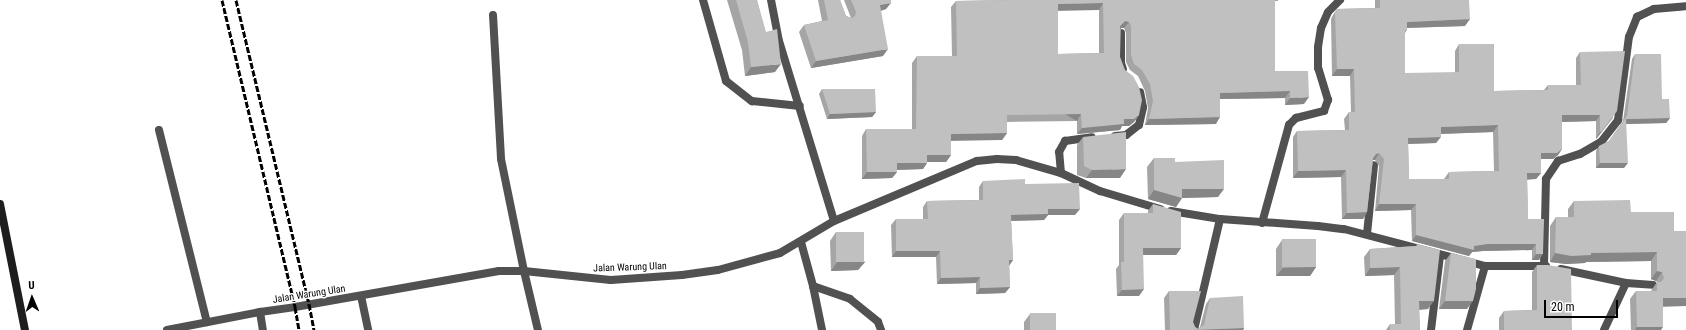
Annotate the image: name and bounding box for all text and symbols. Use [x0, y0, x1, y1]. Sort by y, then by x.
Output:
street label: Jalan Warung Ulan [593, 260, 667, 274]
north arrow [12, 278, 52, 318]
text: U [28, 279, 35, 292]
street label: Jalan Warung Ulan [272, 282, 346, 306]
scale bar [1546, 292, 1620, 318]
text: 20 m [1551, 300, 1575, 314]

